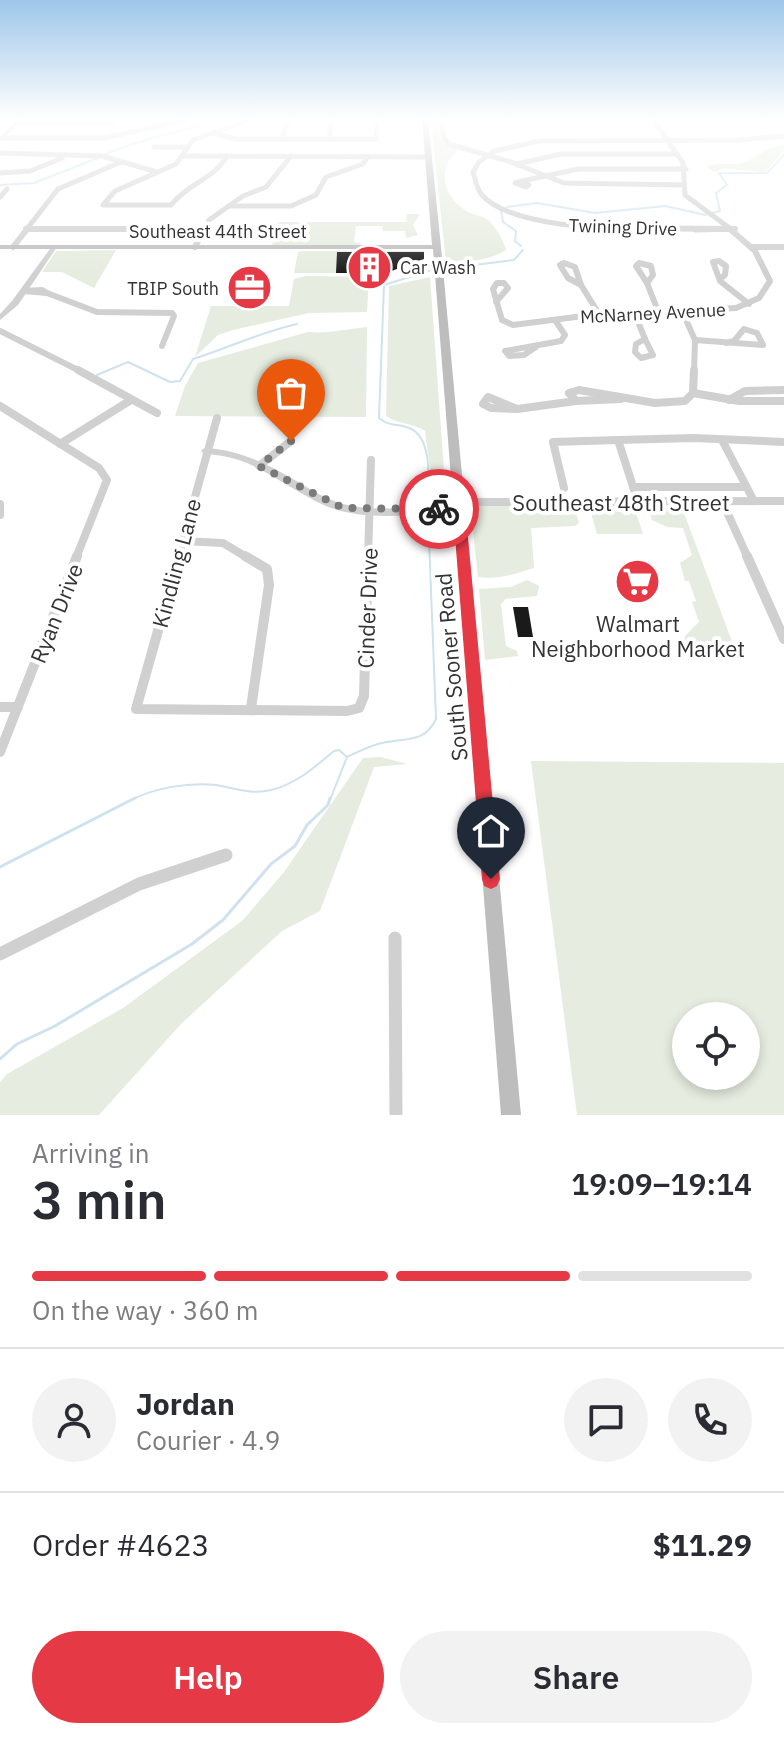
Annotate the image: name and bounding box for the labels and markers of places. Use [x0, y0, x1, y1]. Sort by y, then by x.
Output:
building icon: Car Wash [345, 243, 393, 291]
place label: Car Wash [400, 256, 476, 279]
office icon: TBIP South [226, 264, 274, 312]
place label: TBIP South [127, 277, 219, 300]
pin [257, 359, 325, 441]
supermarket icon: Walmart Neighborhood Market [614, 558, 662, 606]
place label: Walmart Neighborhood Market [531, 609, 745, 663]
pin [457, 797, 525, 879]

